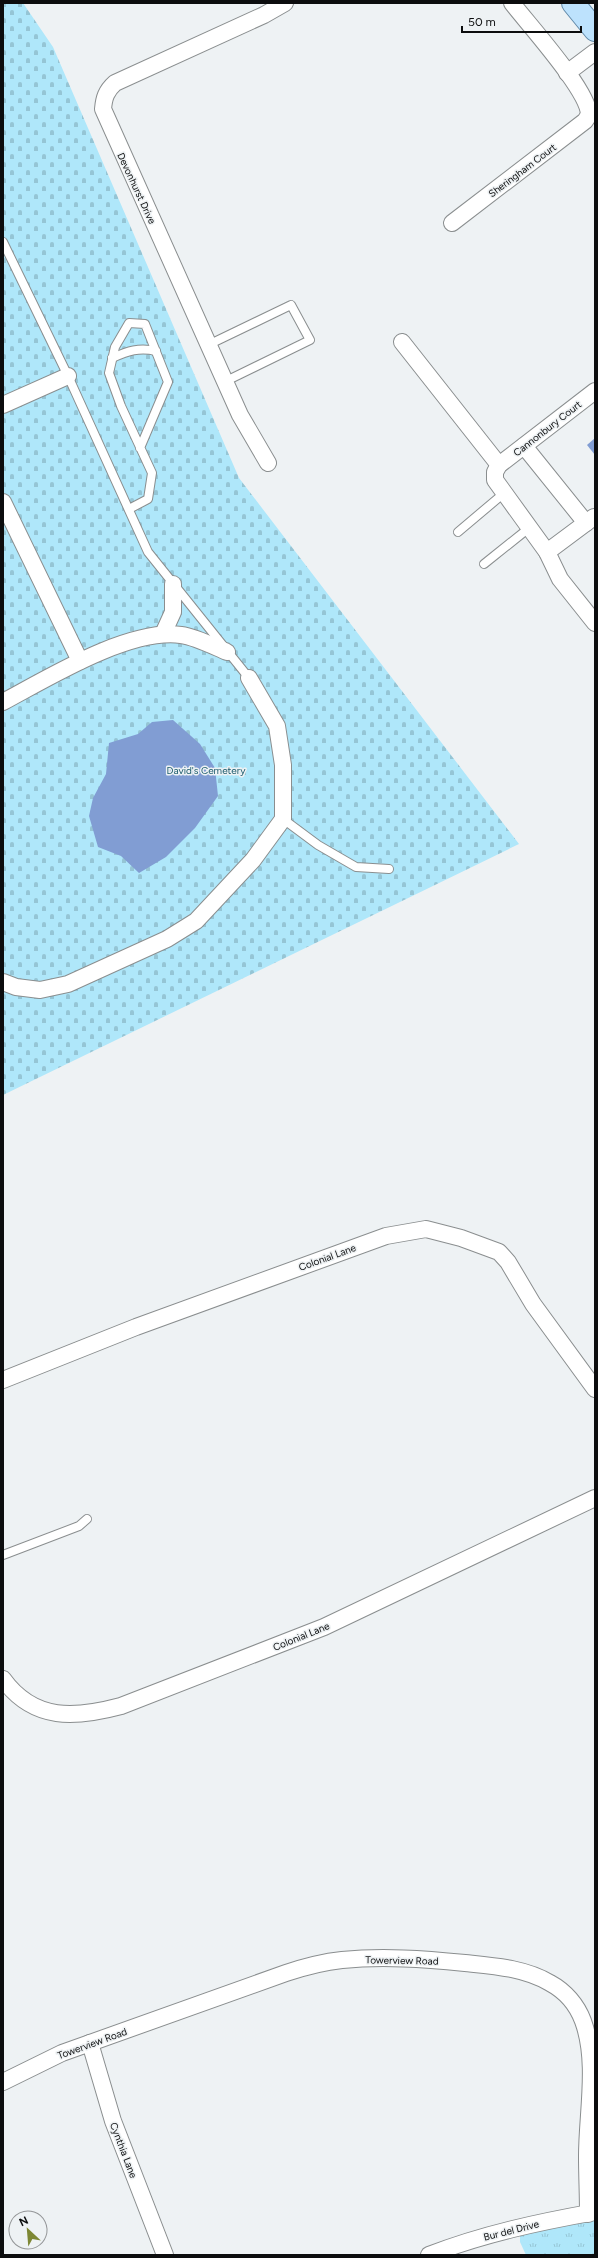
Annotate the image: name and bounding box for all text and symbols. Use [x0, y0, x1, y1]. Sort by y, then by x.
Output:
scale bar [462, 8, 581, 34]
text: 50 m [468, 15, 496, 29]
street label: Sheringham Court [486, 140, 559, 200]
street label: Devonhurst Drive [114, 150, 159, 226]
street label: Cannonbury Court [511, 398, 584, 459]
park label: David's Cemetery [167, 764, 246, 777]
street label: Colonial Lane [297, 1241, 358, 1274]
street label: Colonial Lane [271, 1619, 332, 1654]
street label: Towerview Road [365, 1953, 439, 1968]
street label: Towerview Road [56, 2025, 129, 2062]
street label: Cynthia Lane [107, 2120, 140, 2180]
north arrow [8, 2210, 48, 2250]
text: N [17, 2214, 31, 2229]
street label: Bur del Drive [482, 2217, 541, 2244]

